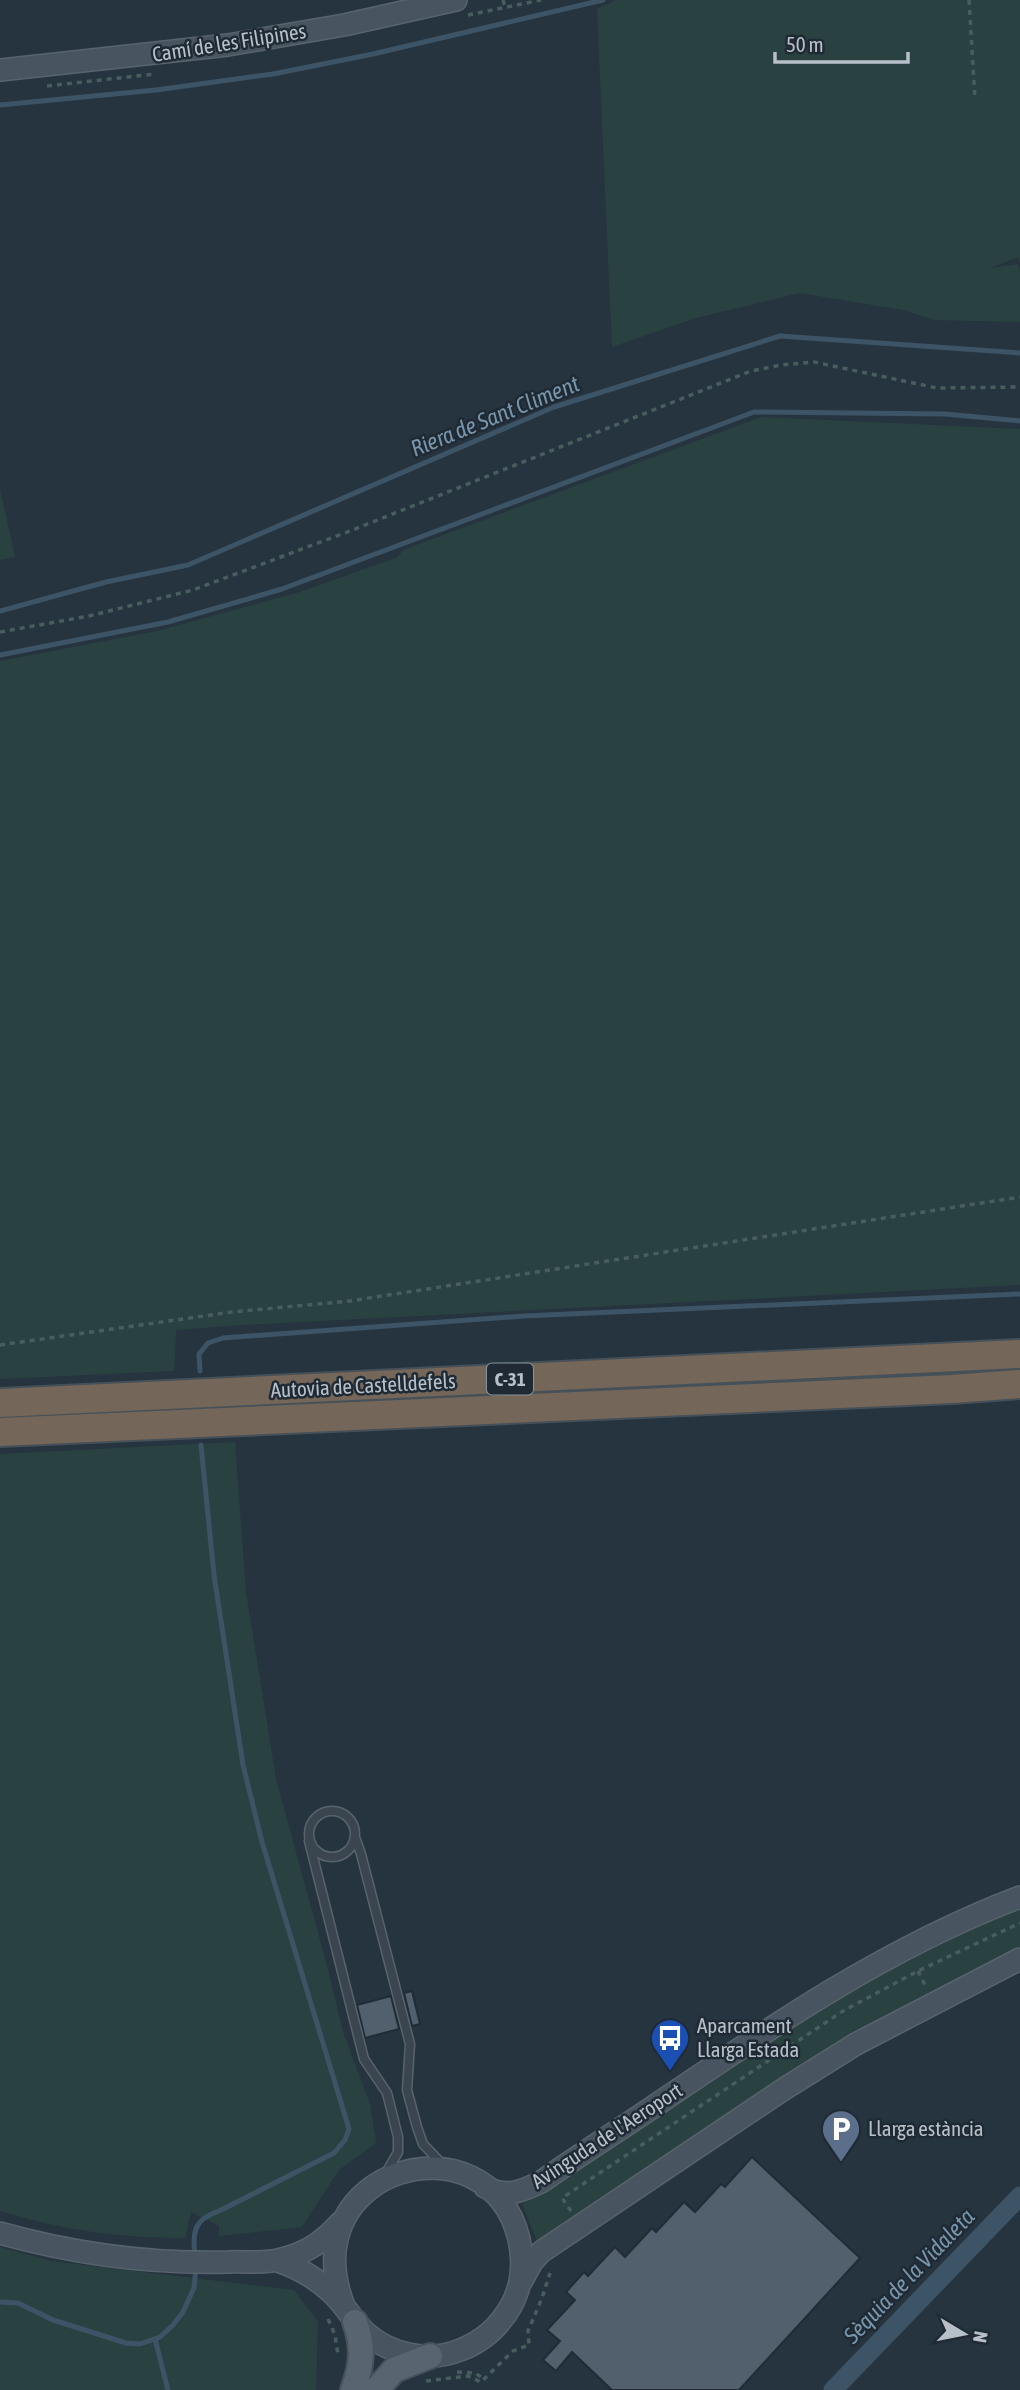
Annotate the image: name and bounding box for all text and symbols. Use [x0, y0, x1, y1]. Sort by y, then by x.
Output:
street label: Camí de les Filipines [150, 18, 307, 66]
scale bar [775, 21, 908, 65]
text: 50 m [786, 32, 824, 56]
water label: Riera de Sant Climent [407, 370, 583, 462]
road number: C-31 [487, 1364, 533, 1394]
street label: Autovia de Castelldefels [270, 1368, 456, 1402]
place label: Aparcament Llarga Estada [697, 2013, 799, 2061]
bus stop icon: Aparcament Llarga Estada [649, 2017, 691, 2072]
street label: Avinguda de l'Aeroport [527, 2077, 686, 2193]
parking icon: Llarga estància [820, 2108, 862, 2163]
place label: Llarga estància [868, 2116, 984, 2140]
water label: Sèquia de la Vidaleta [838, 2203, 980, 2349]
north arrow [929, 2299, 999, 2369]
text: N [969, 2330, 993, 2344]

